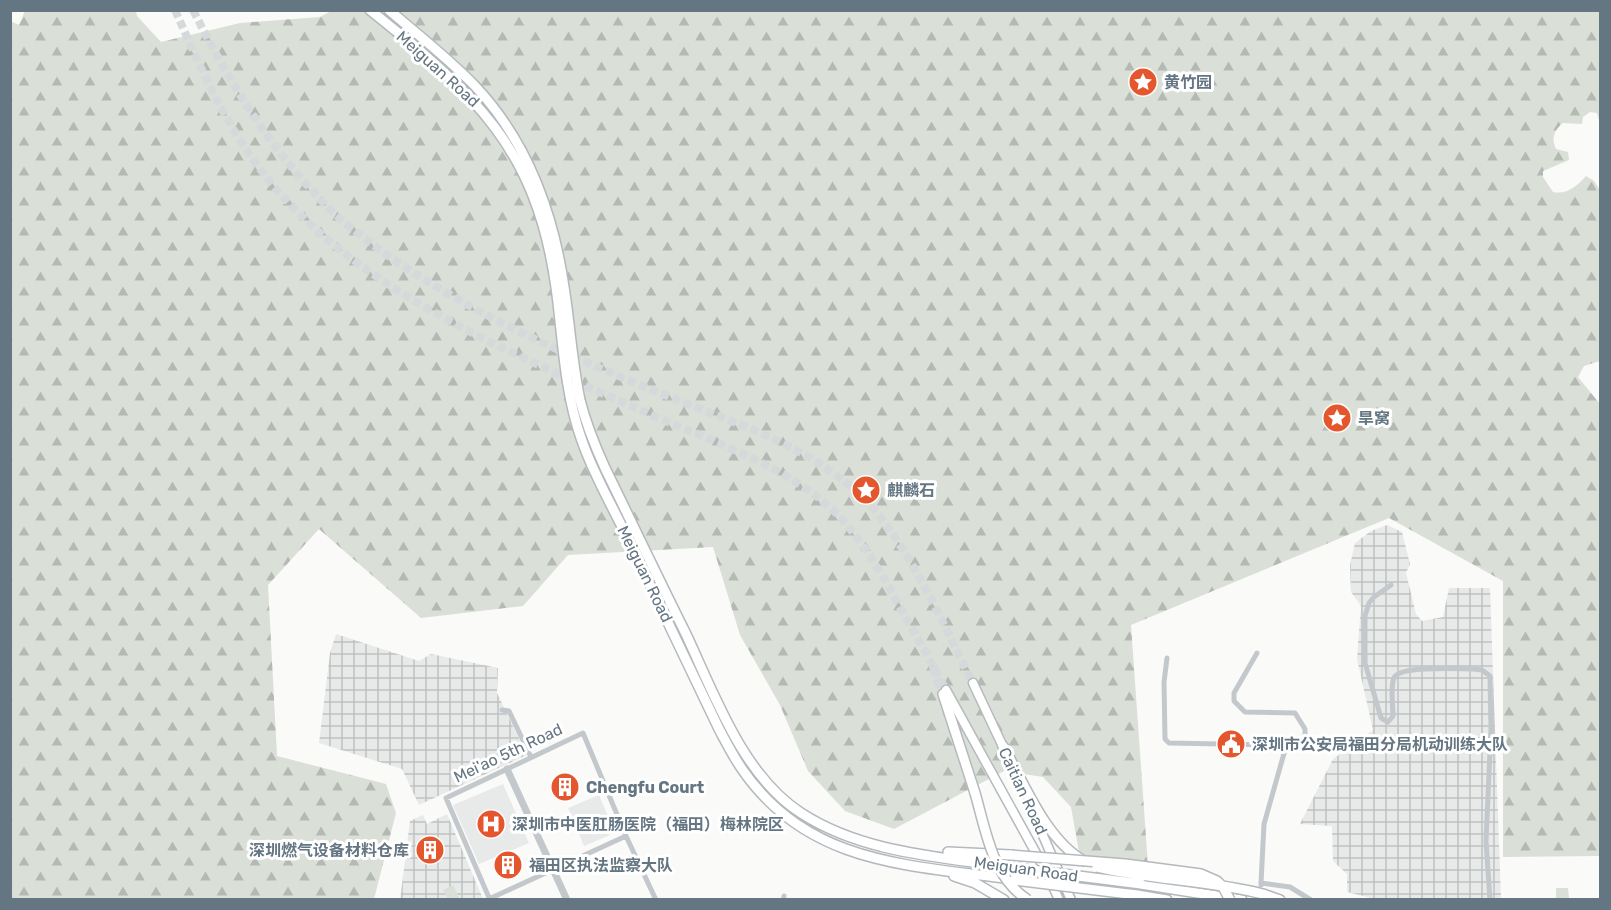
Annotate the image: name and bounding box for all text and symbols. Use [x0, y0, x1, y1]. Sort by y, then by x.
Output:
street label: Meiguan Road [393, 27, 483, 111]
place icon: 黄竹园 [1127, 66, 1159, 98]
place label: 黄竹园 [1164, 73, 1212, 92]
place icon: 旱窝 [1321, 402, 1353, 434]
place label: 旱窝 [1358, 409, 1390, 428]
place icon: 麒麟石 [850, 474, 882, 506]
place label: 麒麟石 [887, 481, 935, 500]
street label: Meiguan Road [613, 523, 677, 625]
street label: Mei'ao 5th Road [451, 719, 565, 787]
public building icon: 深圳市公安局福田分局机动训练大队 [1215, 728, 1247, 760]
place label: 深圳市公安局福田分局机动训练大队 [1252, 735, 1508, 754]
street label: Caitian Road [995, 744, 1051, 838]
building icon: Chengfu Court [549, 771, 581, 803]
place label: Chengfu Court [586, 778, 705, 797]
hospital icon: 深圳市中医肛肠医院（福田）梅林院区 [475, 808, 507, 840]
place label: 深圳市中医肛肠医院（福田）梅林院区 [512, 815, 784, 834]
building icon: 深圳燃气设备材料仓库 [414, 834, 446, 866]
place label: 深圳燃气设备材料仓库 [249, 841, 409, 860]
building icon: 福田区执法监察大队 [492, 849, 524, 881]
street label: Meiguan Road [973, 852, 1079, 886]
place label: 福田区执法监察大队 [529, 856, 673, 875]

